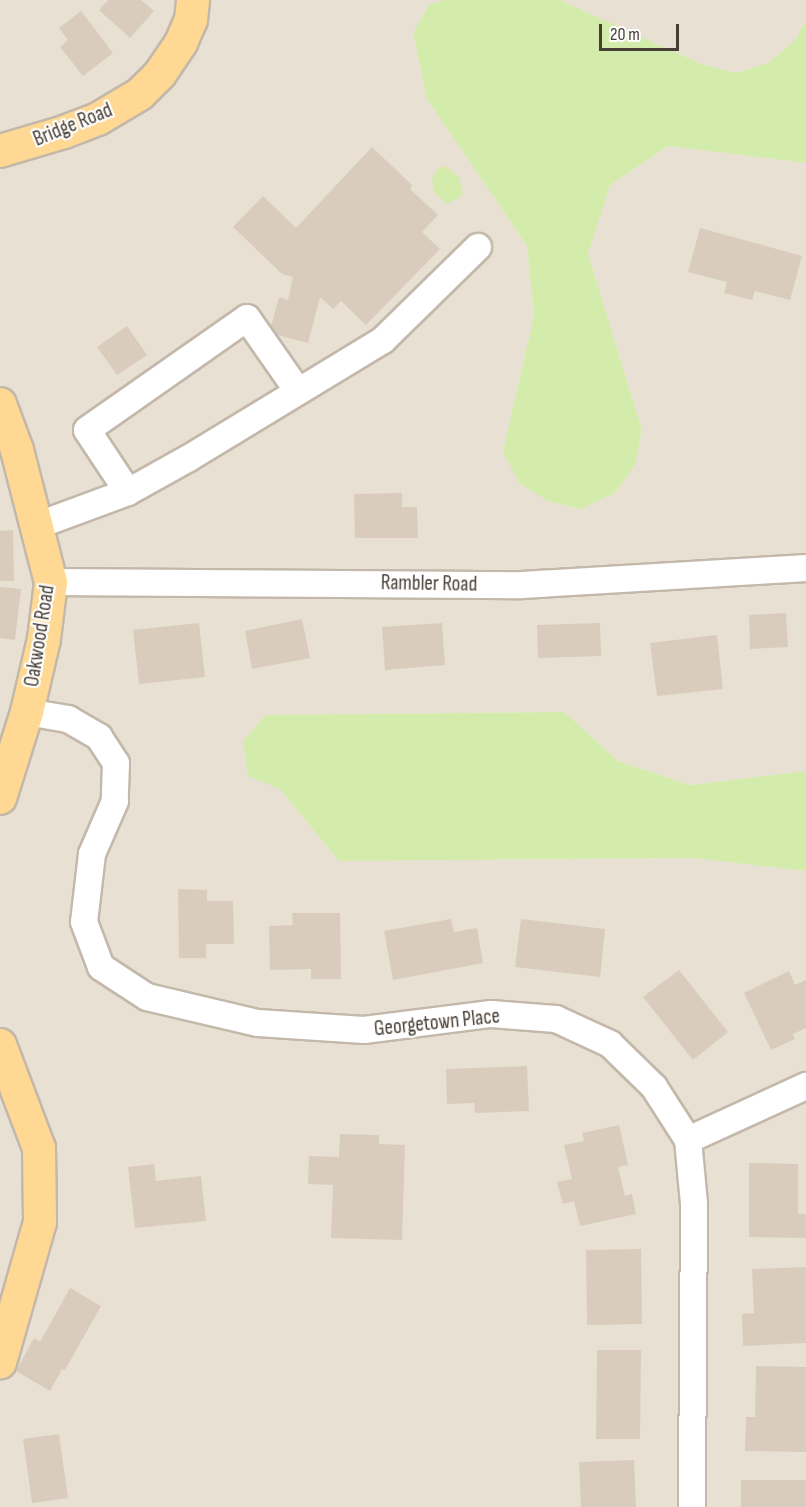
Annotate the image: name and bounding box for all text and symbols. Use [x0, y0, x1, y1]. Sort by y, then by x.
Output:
scale bar [602, 12, 682, 50]
text: 20 m [610, 24, 640, 45]
street label: Bridge Road [30, 98, 116, 152]
street label: Rambler Road [381, 571, 477, 597]
street label: Oakwood Road [20, 583, 60, 689]
street label: Georgetown Place [373, 1004, 501, 1042]

